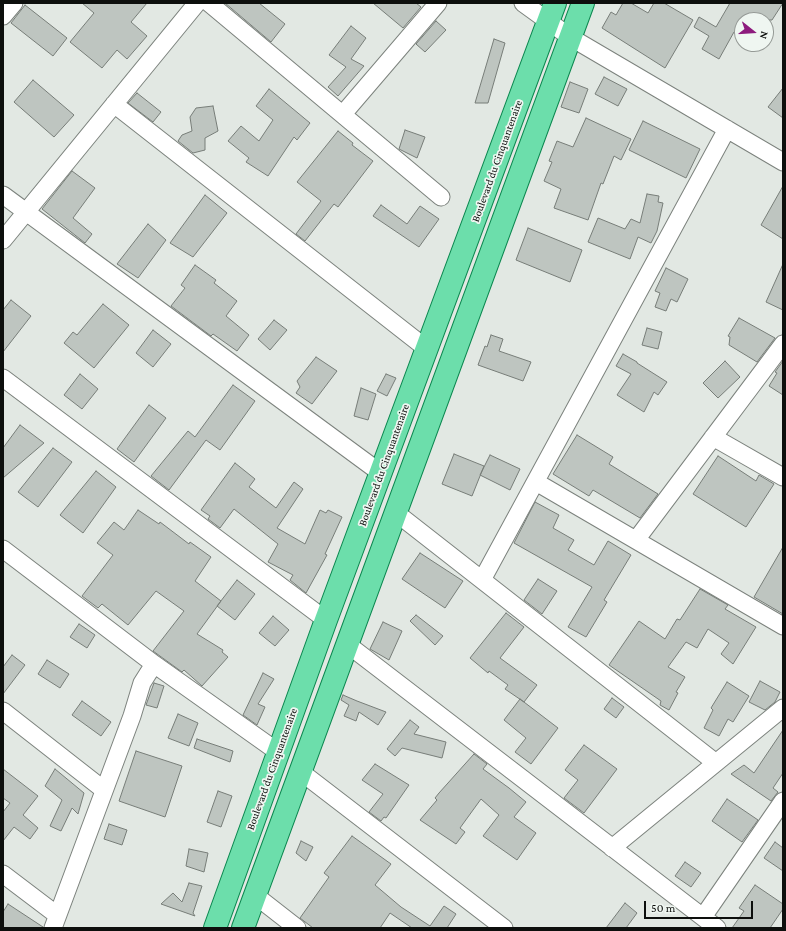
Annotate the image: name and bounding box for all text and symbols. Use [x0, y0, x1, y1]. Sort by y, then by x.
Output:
north arrow [734, 12, 774, 52]
text: N [758, 30, 771, 41]
street label: Boulevard du Cinquantenaire [469, 98, 525, 224]
street label: Boulevard du Cinquantenaire [356, 402, 412, 528]
street label: Boulevard du Cinquantenaire [244, 706, 300, 832]
scale bar [646, 893, 755, 919]
text: 50 m [651, 901, 675, 915]

